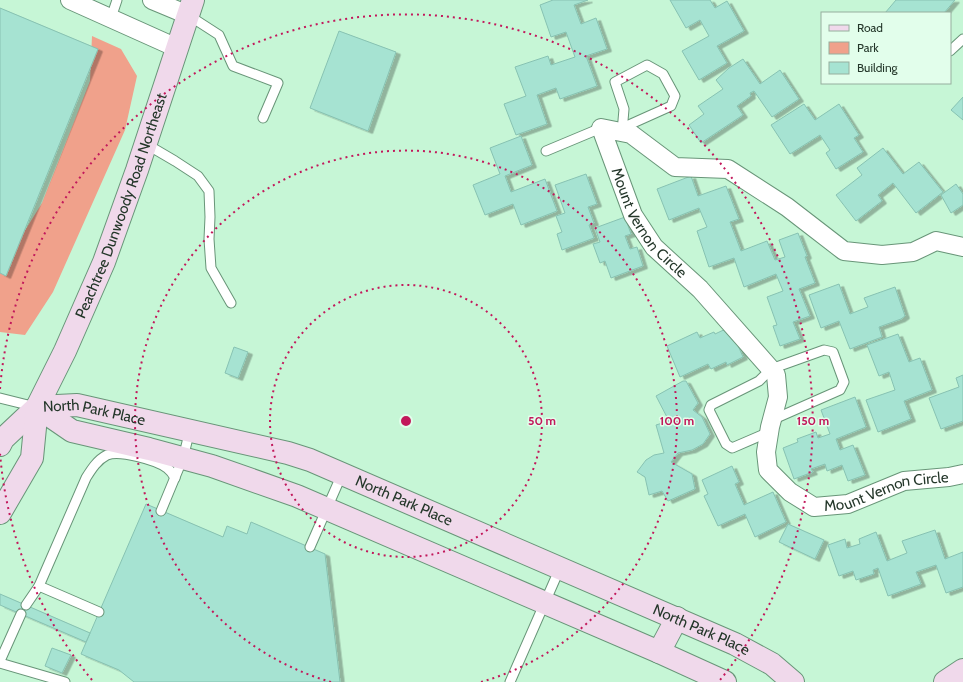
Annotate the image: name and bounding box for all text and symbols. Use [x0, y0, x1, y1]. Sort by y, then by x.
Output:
legend [821, 12, 951, 84]
text: Road [857, 20, 883, 35]
text: Park [857, 40, 879, 55]
text: Building [857, 60, 899, 75]
street label: Peachtree Dunwoody Road Northeast [71, 91, 171, 321]
street label: Mount Vernon Circle [607, 165, 691, 282]
street label: North Park Place [43, 396, 148, 429]
text: 50 m [528, 413, 556, 428]
text: 100 m [660, 413, 694, 428]
text: 150 m [797, 413, 829, 428]
centre of rings [399, 414, 413, 428]
street label: Mount Vernon Circle [823, 468, 950, 515]
street label: North Park Place [353, 472, 456, 530]
street label: North Park Place [650, 601, 753, 659]

